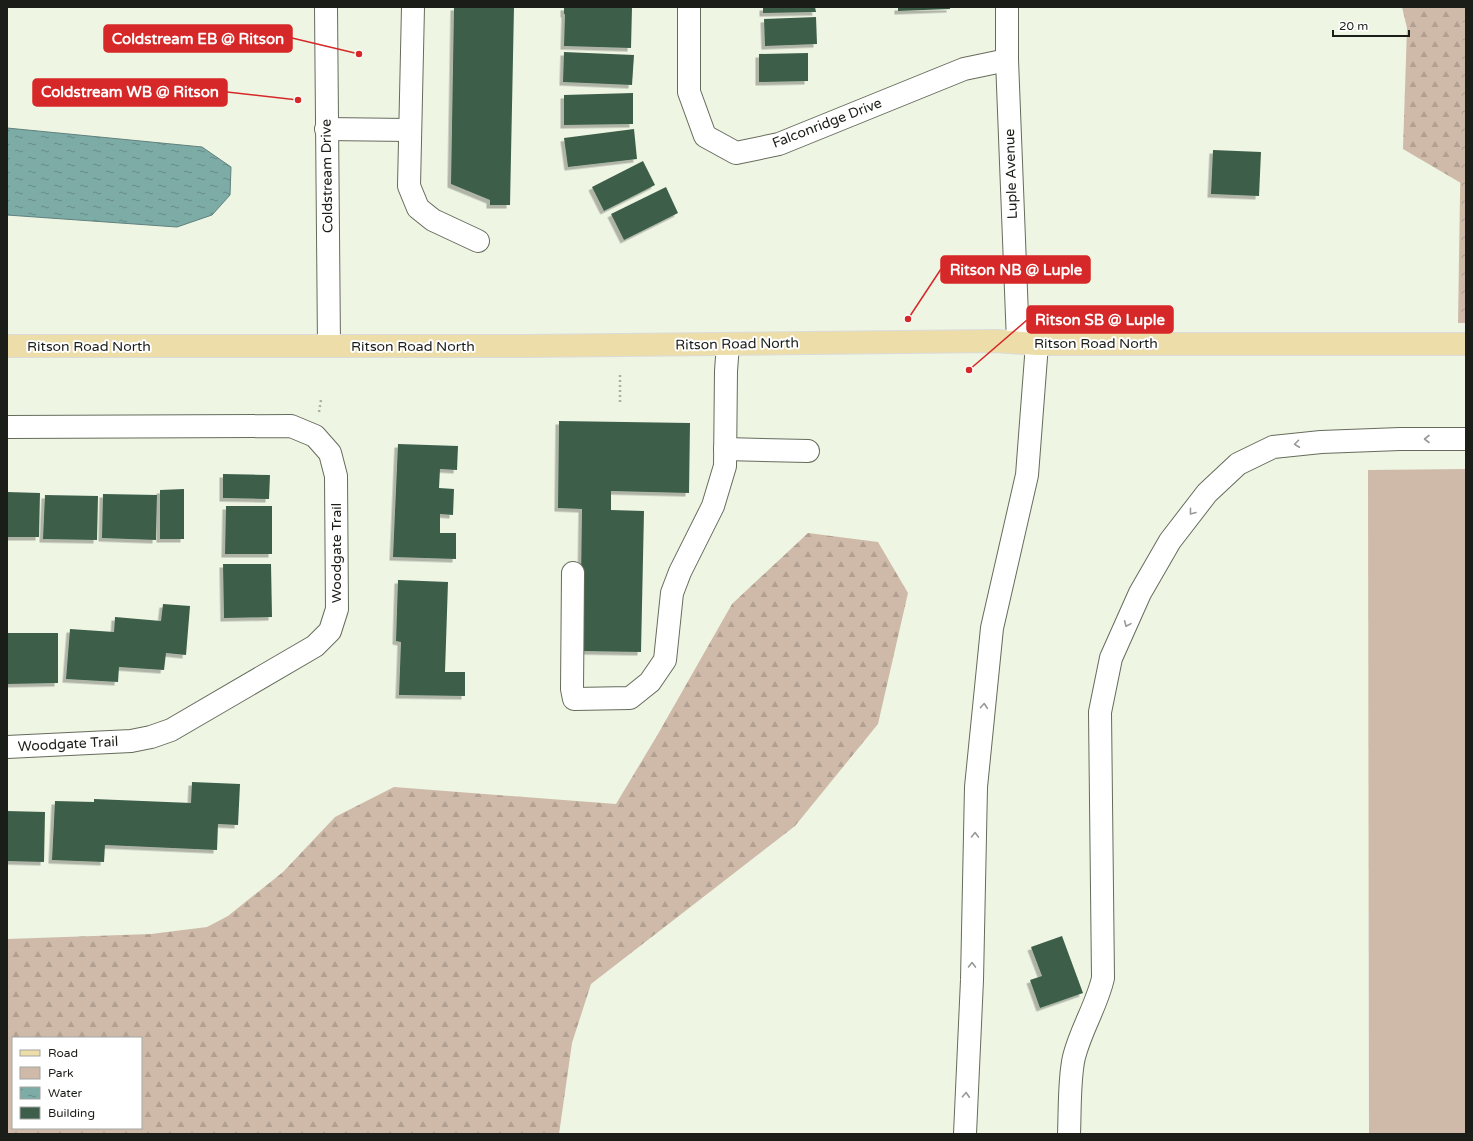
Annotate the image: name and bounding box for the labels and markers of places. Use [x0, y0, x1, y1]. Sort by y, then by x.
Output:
callout: Coldstream EB @ Ritson [104, 25, 292, 52]
callout: Coldstream WB @ Ritson [33, 79, 227, 106]
callout: Ritson NB @ Luple [941, 256, 1090, 283]
callout: Ritson SB @ Luple [1027, 306, 1173, 333]

